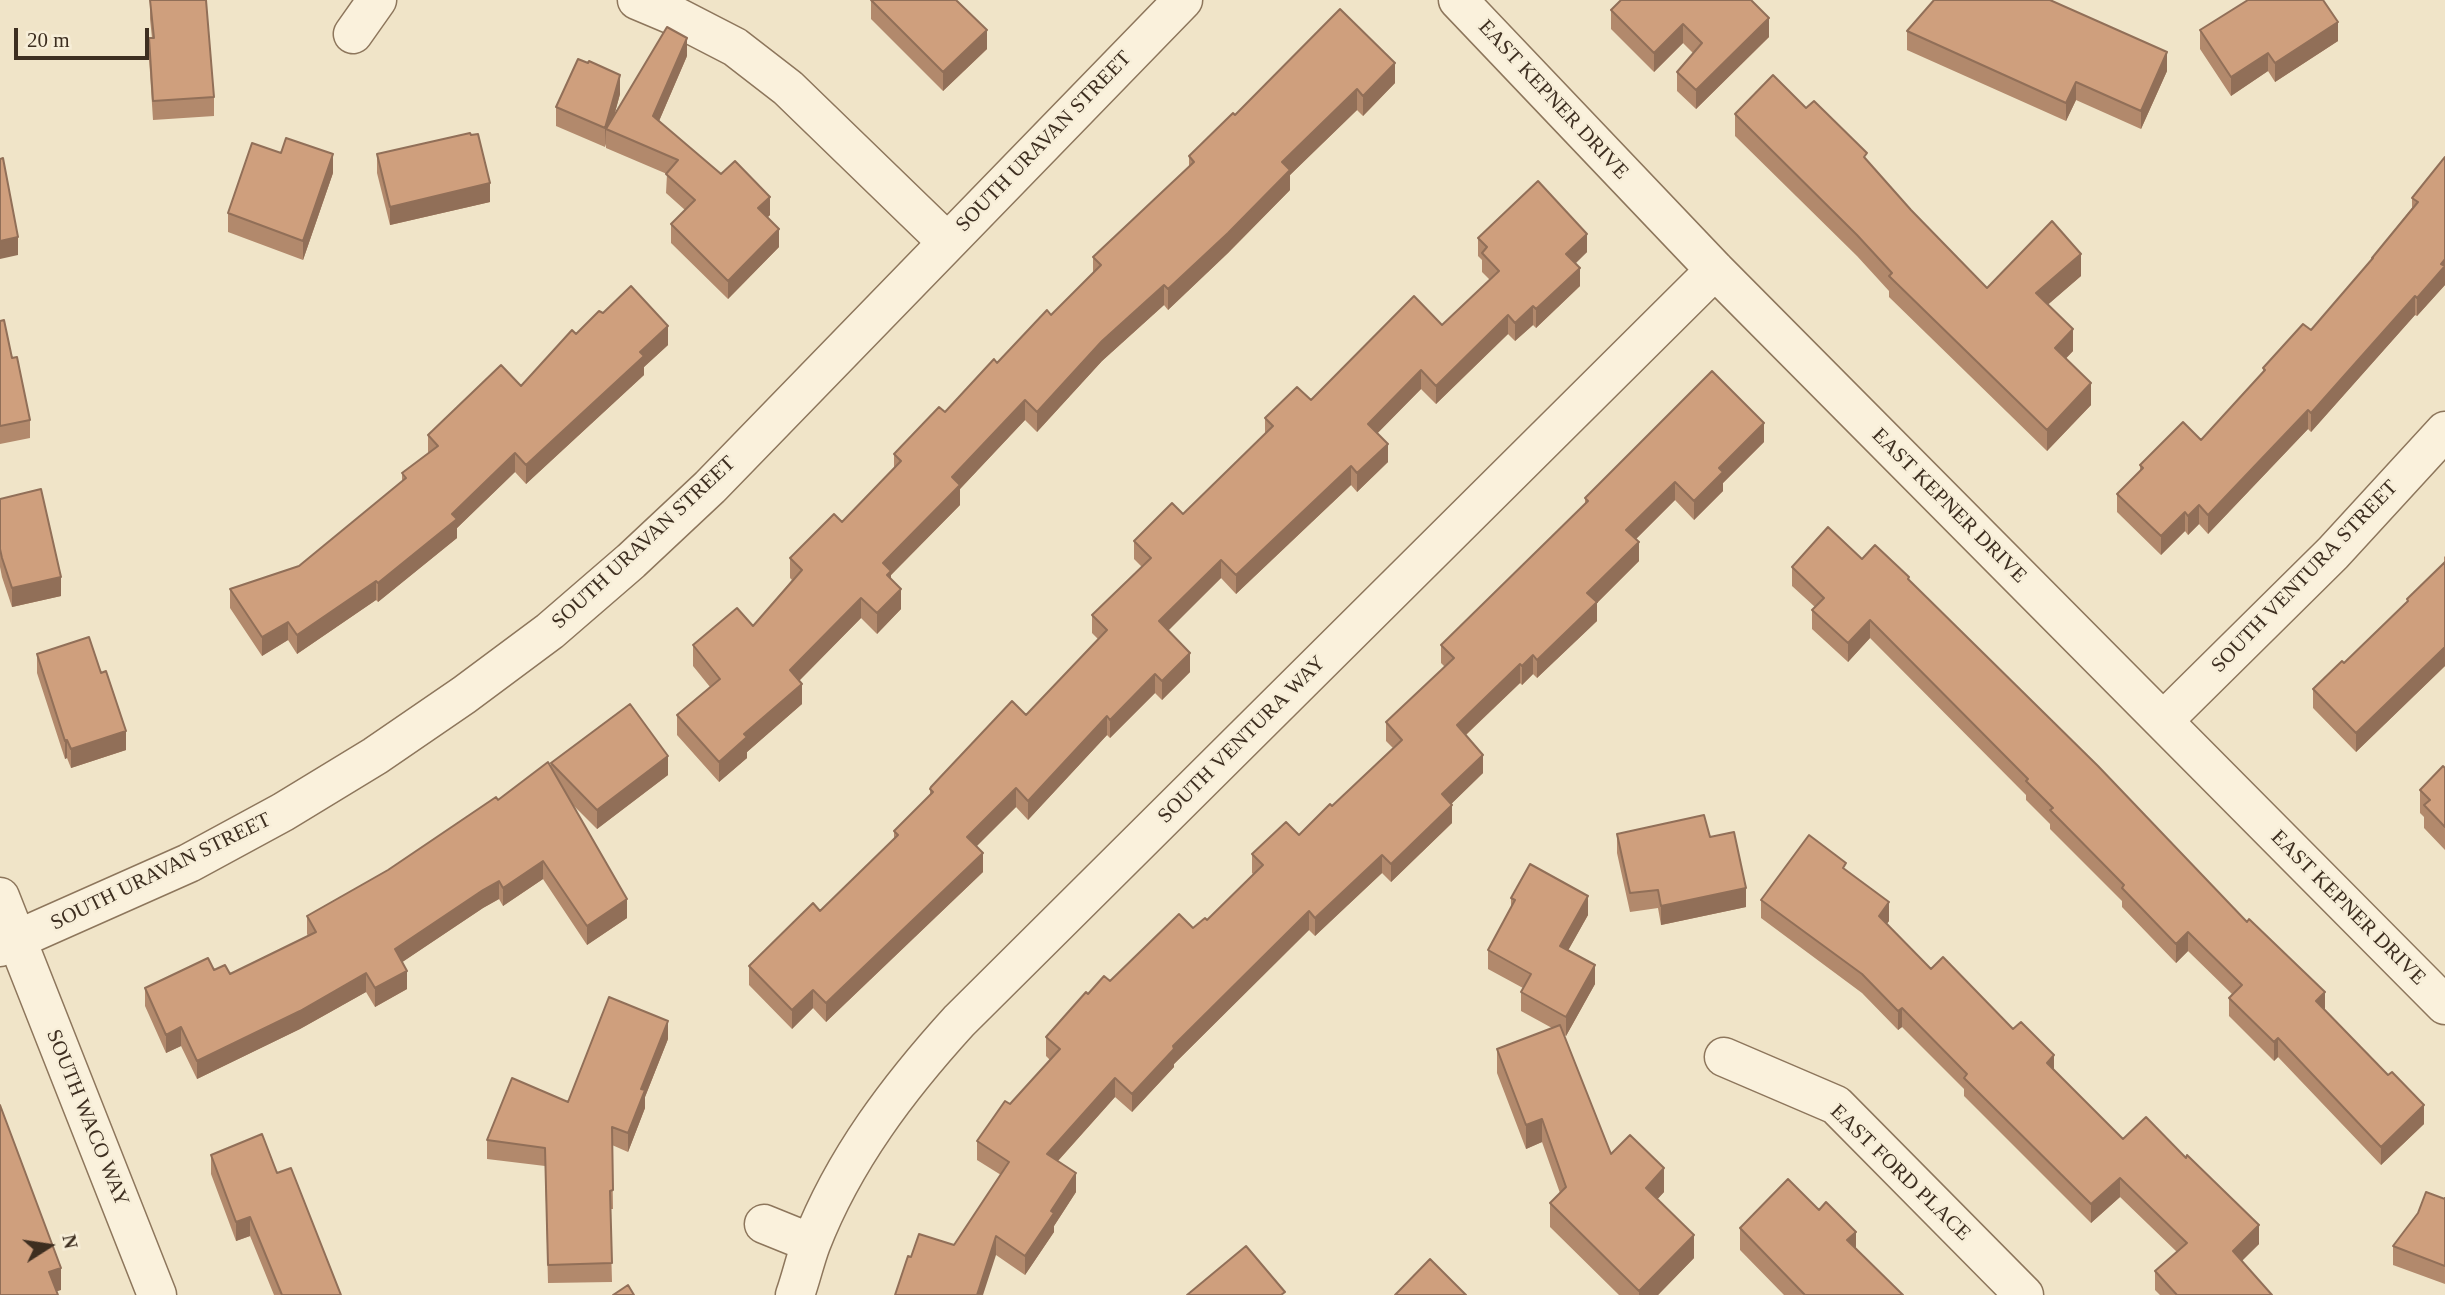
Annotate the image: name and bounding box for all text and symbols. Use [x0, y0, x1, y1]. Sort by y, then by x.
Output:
scale bar [18, 14, 152, 58]
street label: EAST KEPNER DRIVE [1473, 15, 1633, 185]
text: 20 m [27, 28, 70, 52]
street label: SOUTH URAVAN STREET [951, 46, 1137, 238]
street label: EAST KEPNER DRIVE [1866, 423, 2032, 589]
street label: SOUTH URAVAN STREET [547, 451, 741, 635]
street label: SOUTH VENTURA STREET [2206, 476, 2404, 678]
street label: SOUTH VENTURA WAY [1153, 651, 1331, 829]
street label: SOUTH URAVAN STREET [47, 808, 275, 936]
street label: EAST KEPNER DRIVE [2265, 825, 2431, 991]
street label: SOUTH WACO WAY [40, 1026, 134, 1210]
street label: EAST FORD PLACE [1825, 1099, 1975, 1247]
north arrow [14, 1211, 84, 1281]
text: N [58, 1233, 82, 1250]

